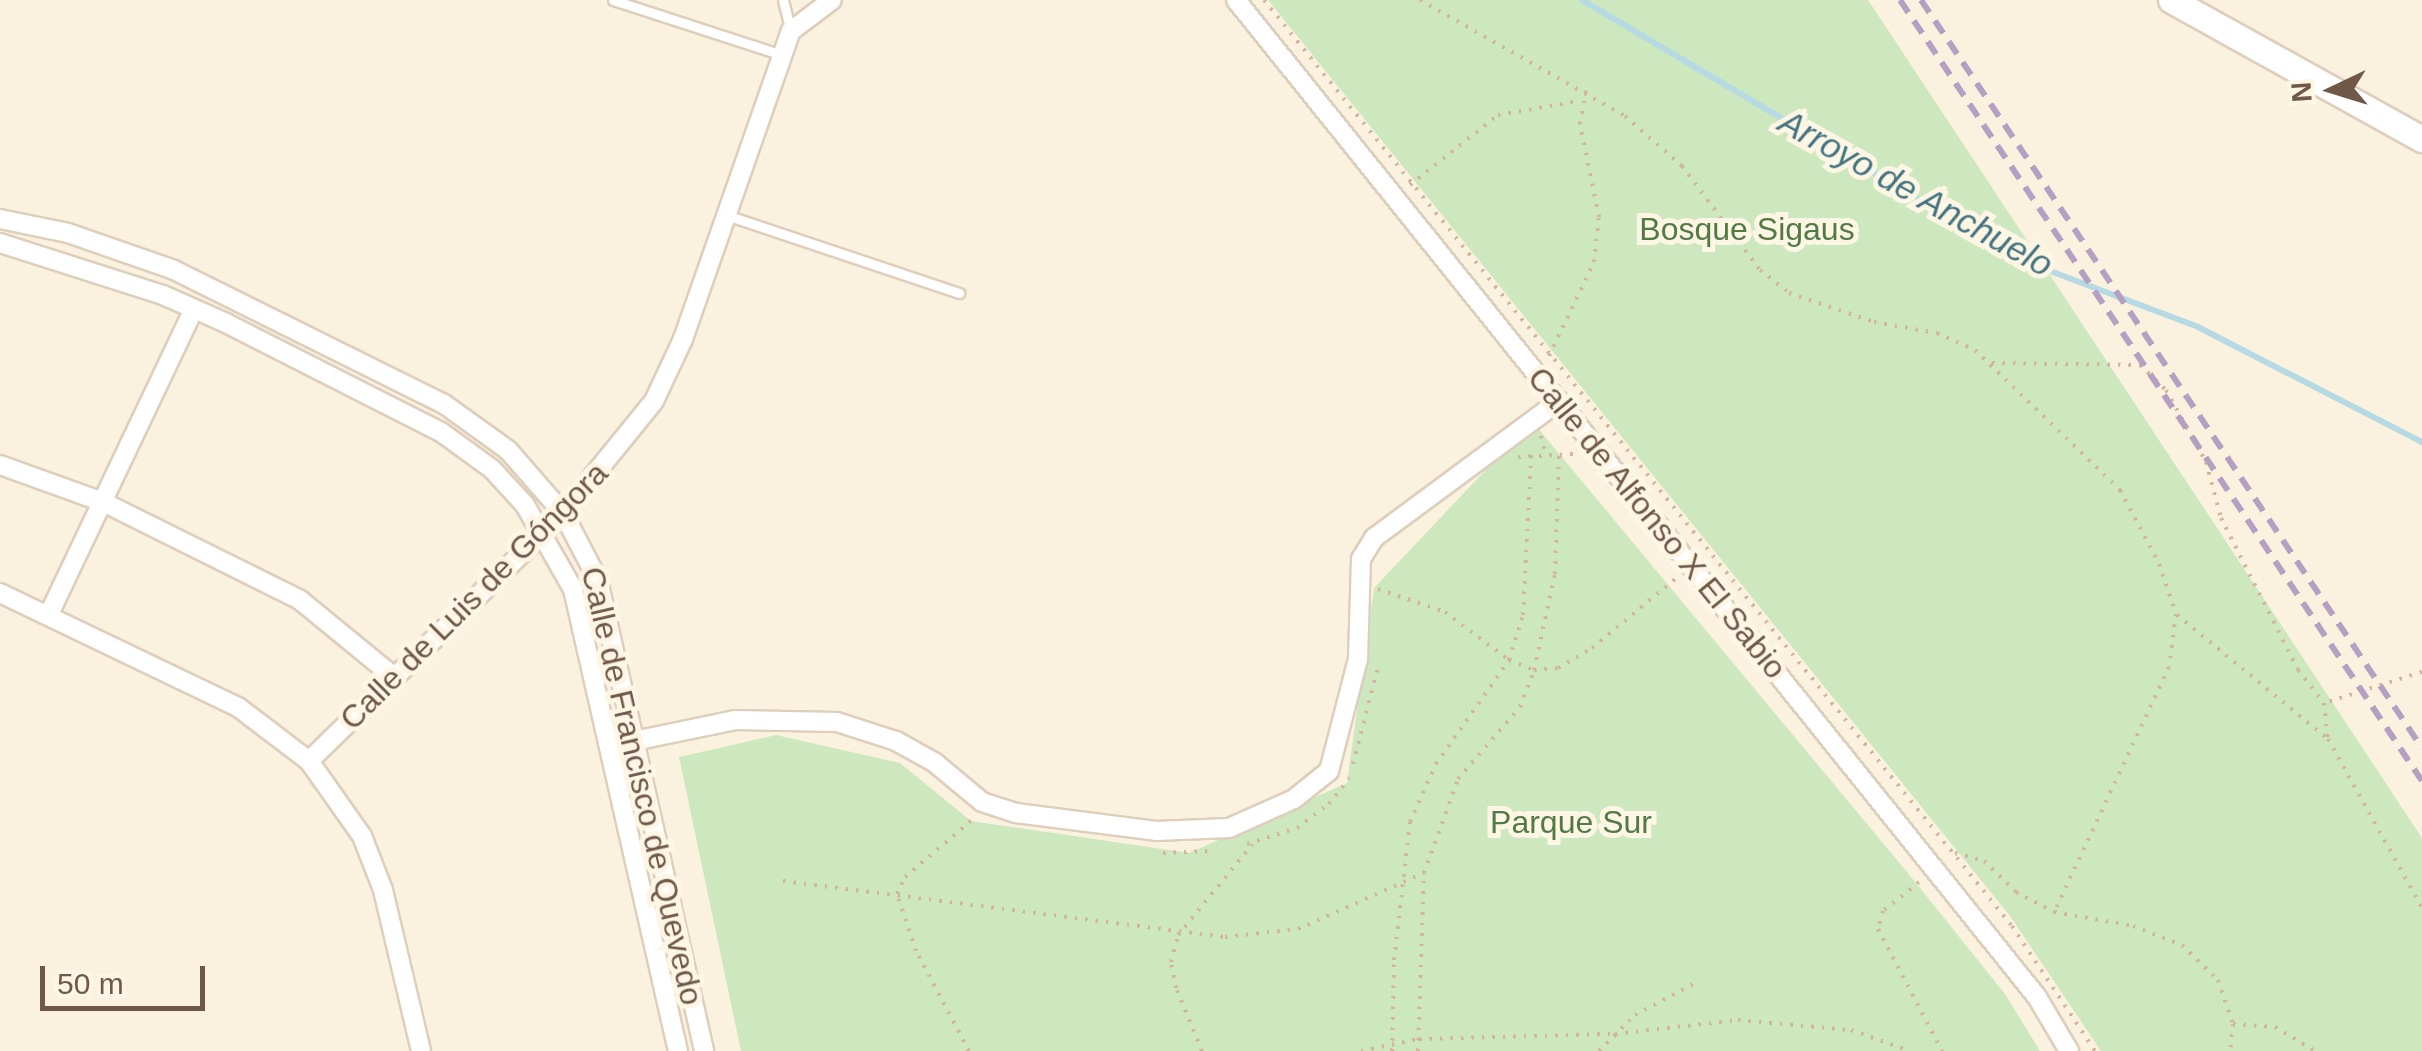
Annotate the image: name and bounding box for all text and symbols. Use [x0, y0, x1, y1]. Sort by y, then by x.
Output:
north arrow [2282, 40, 2382, 140]
text: N [2285, 81, 2318, 103]
water label: Arroyo de Anchuelo [1771, 100, 2061, 286]
park label: Bosque Sigaus [1639, 210, 1855, 248]
street label: Calle de Alfonso X El Sabio [1519, 359, 1795, 687]
street label: Calle de Luis de Góngora [332, 454, 616, 738]
street label: Calle de Francisco de Quevedo [573, 563, 711, 1009]
park label: Parque Sur [1490, 803, 1652, 841]
scale bar [45, 946, 210, 1008]
text: 50 m [57, 967, 124, 1000]

